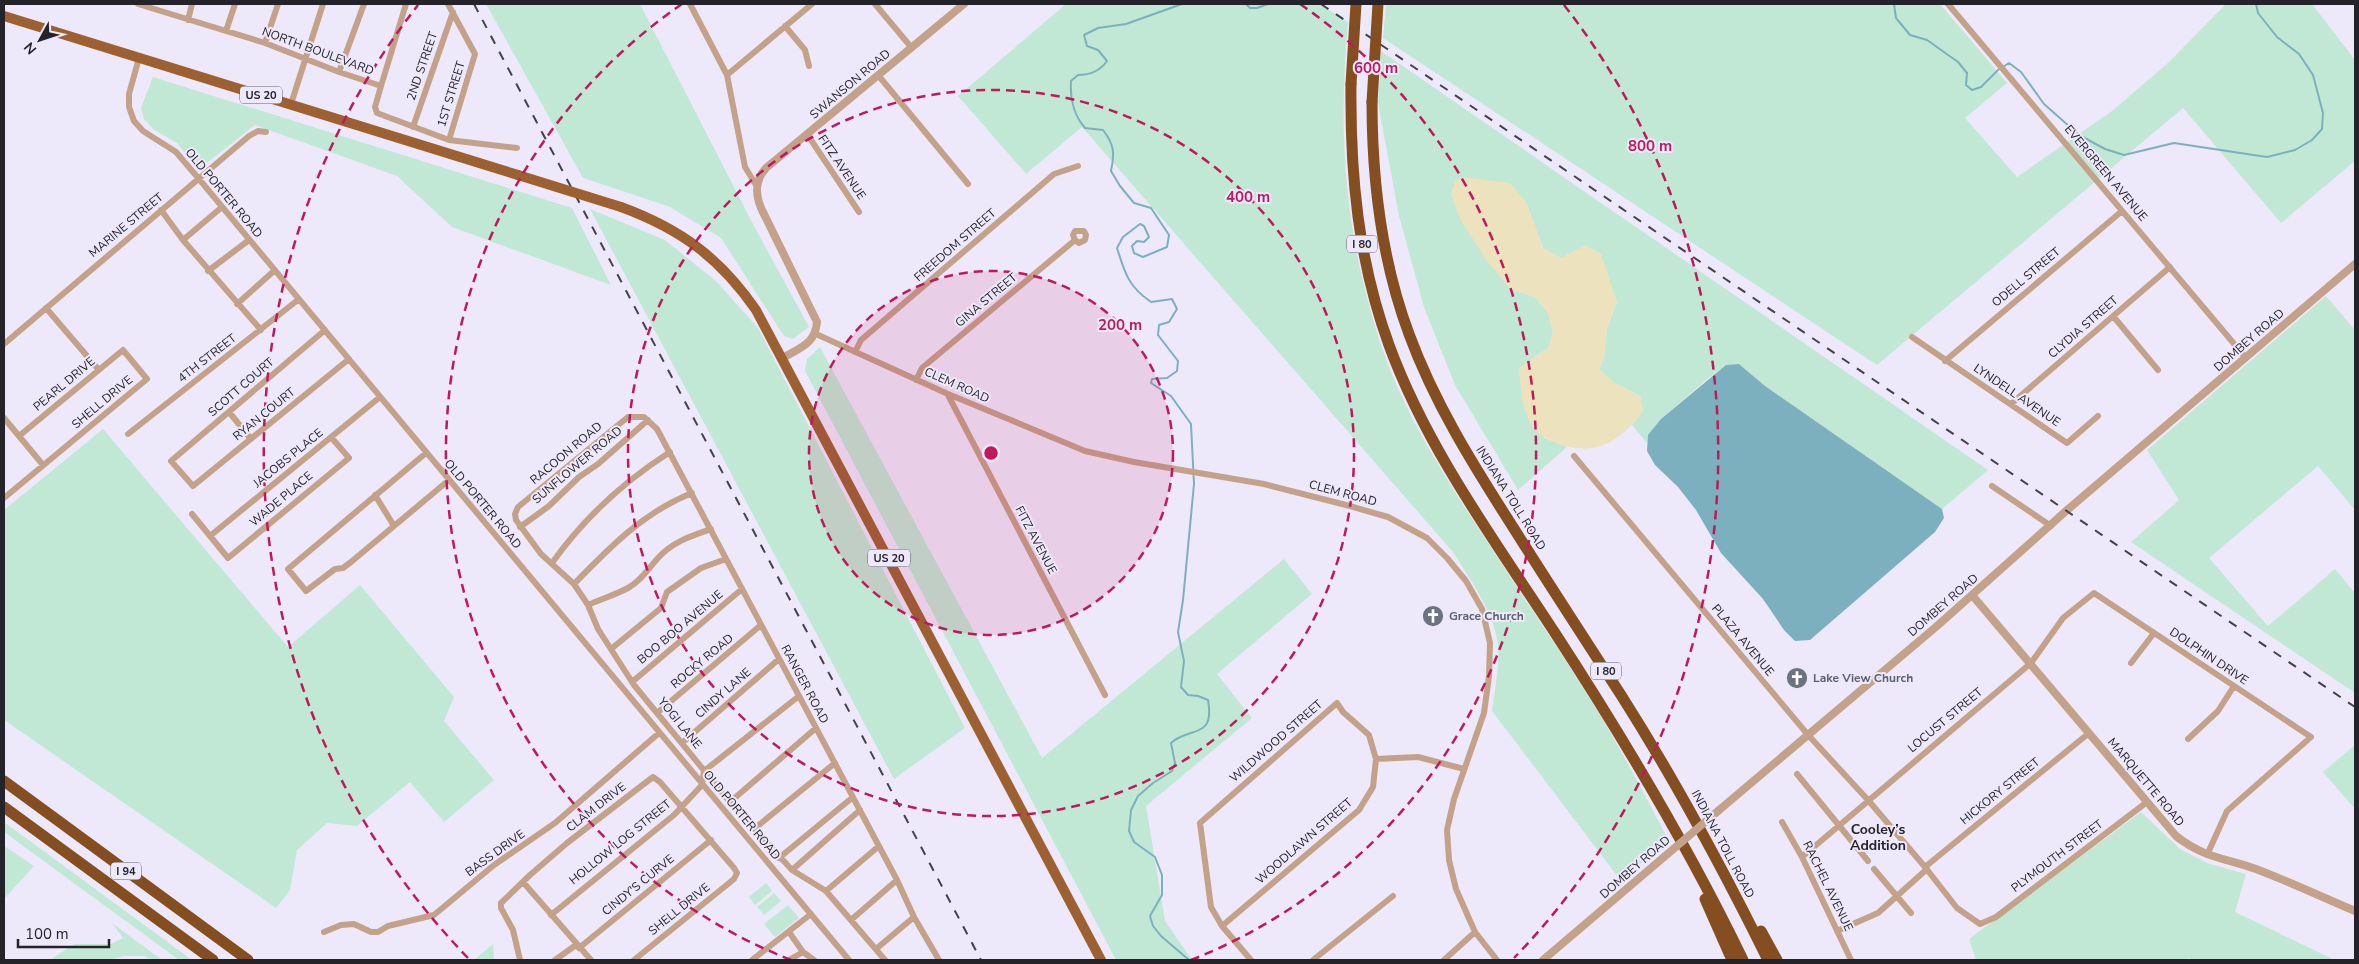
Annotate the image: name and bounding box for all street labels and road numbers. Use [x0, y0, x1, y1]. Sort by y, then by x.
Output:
street label: NORTH BOULEVARD [260, 23, 376, 79]
street label: 2ND STREET [403, 29, 441, 102]
street label: SWANSON ROAD [806, 45, 894, 122]
street label: 1ST STREET [433, 58, 469, 129]
road number: US 20 [240, 86, 282, 104]
street label: EVERGREEN AVENUE [2061, 122, 2151, 224]
street label: FITZ AVENUE [814, 131, 870, 203]
street label: OLD PORTER ROAD [182, 145, 266, 241]
street label: MARINE STREET [85, 189, 167, 261]
street label: FREEDOM STREET [911, 204, 1000, 285]
road number: I 80 [1347, 235, 1377, 252]
street label: ODELL STREET [1988, 243, 2064, 310]
street label: GINA STREET [952, 269, 1021, 331]
street label: CLYDIA STREET [2045, 292, 2122, 362]
street label: DOMBEY ROAD [2210, 305, 2288, 375]
street label: 4TH STREET [174, 330, 240, 386]
street label: PEARL DRIVE [30, 353, 98, 415]
street label: SCOTT COURT [205, 353, 278, 420]
street label: LYNDELL AVENUE [1971, 360, 2063, 430]
street label: CLEM ROAD [922, 364, 992, 407]
street label: SHELL DRIVE [68, 372, 136, 432]
street label: RYAN COURT [230, 383, 299, 444]
street label: RACOON ROAD [527, 418, 605, 488]
street label: SUNFLOWER ROAD [529, 423, 625, 507]
street label: JACOBS PLACE [249, 425, 326, 492]
street label: INDIANA TOLL ROAD [1472, 443, 1550, 553]
street label: OLD PORTER ROAD [441, 456, 525, 552]
street label: WADE PLACE [246, 468, 316, 530]
street label: CLEM ROAD [1307, 476, 1379, 510]
street label: FITZ AVENUE [1011, 503, 1061, 577]
road number: US 20 [868, 550, 910, 566]
street label: DOMBEY ROAD [1904, 570, 1982, 640]
street label: BOO BOO AVENUE [634, 586, 726, 668]
street label: PLAZA AVENUE [1708, 601, 1778, 679]
street label: DOLPHIN DRIVE [2167, 624, 2251, 688]
street label: ROCKY ROAD [667, 630, 737, 692]
street label: RANGER ROAD [778, 642, 833, 726]
road number: I 80 [1591, 662, 1621, 679]
street label: CINDY LANE [692, 664, 754, 722]
street label: LOCUST STREET [1904, 683, 1986, 756]
street label: YOGI LANE [654, 693, 706, 752]
street label: WILDWOOD STREET [1226, 696, 1327, 786]
street label: MARQUETTE ROAD [2104, 734, 2188, 830]
street label: HICKORY STREET [1957, 753, 2044, 828]
street label: OLD PORTER ROAD [700, 767, 784, 863]
street label: CLAM DRIVE [563, 779, 629, 835]
street label: INDIANA TOLL ROAD [1688, 787, 1758, 901]
street label: WOODLAWN STREET [1252, 794, 1356, 888]
street label: HOLLOW LOG STREET [566, 795, 675, 888]
street label: PLYMOUTH STREET [2008, 816, 2107, 896]
street label: BASS DRIVE [462, 826, 528, 880]
street label: DOMBEY ROAD [1596, 832, 1674, 902]
street label: RACHEL AVENUE [1799, 838, 1857, 934]
street label: CINDY'S CURVE [599, 851, 677, 919]
road number: I 94 [111, 862, 141, 879]
street label: SHELL DRIVE [645, 879, 713, 939]

